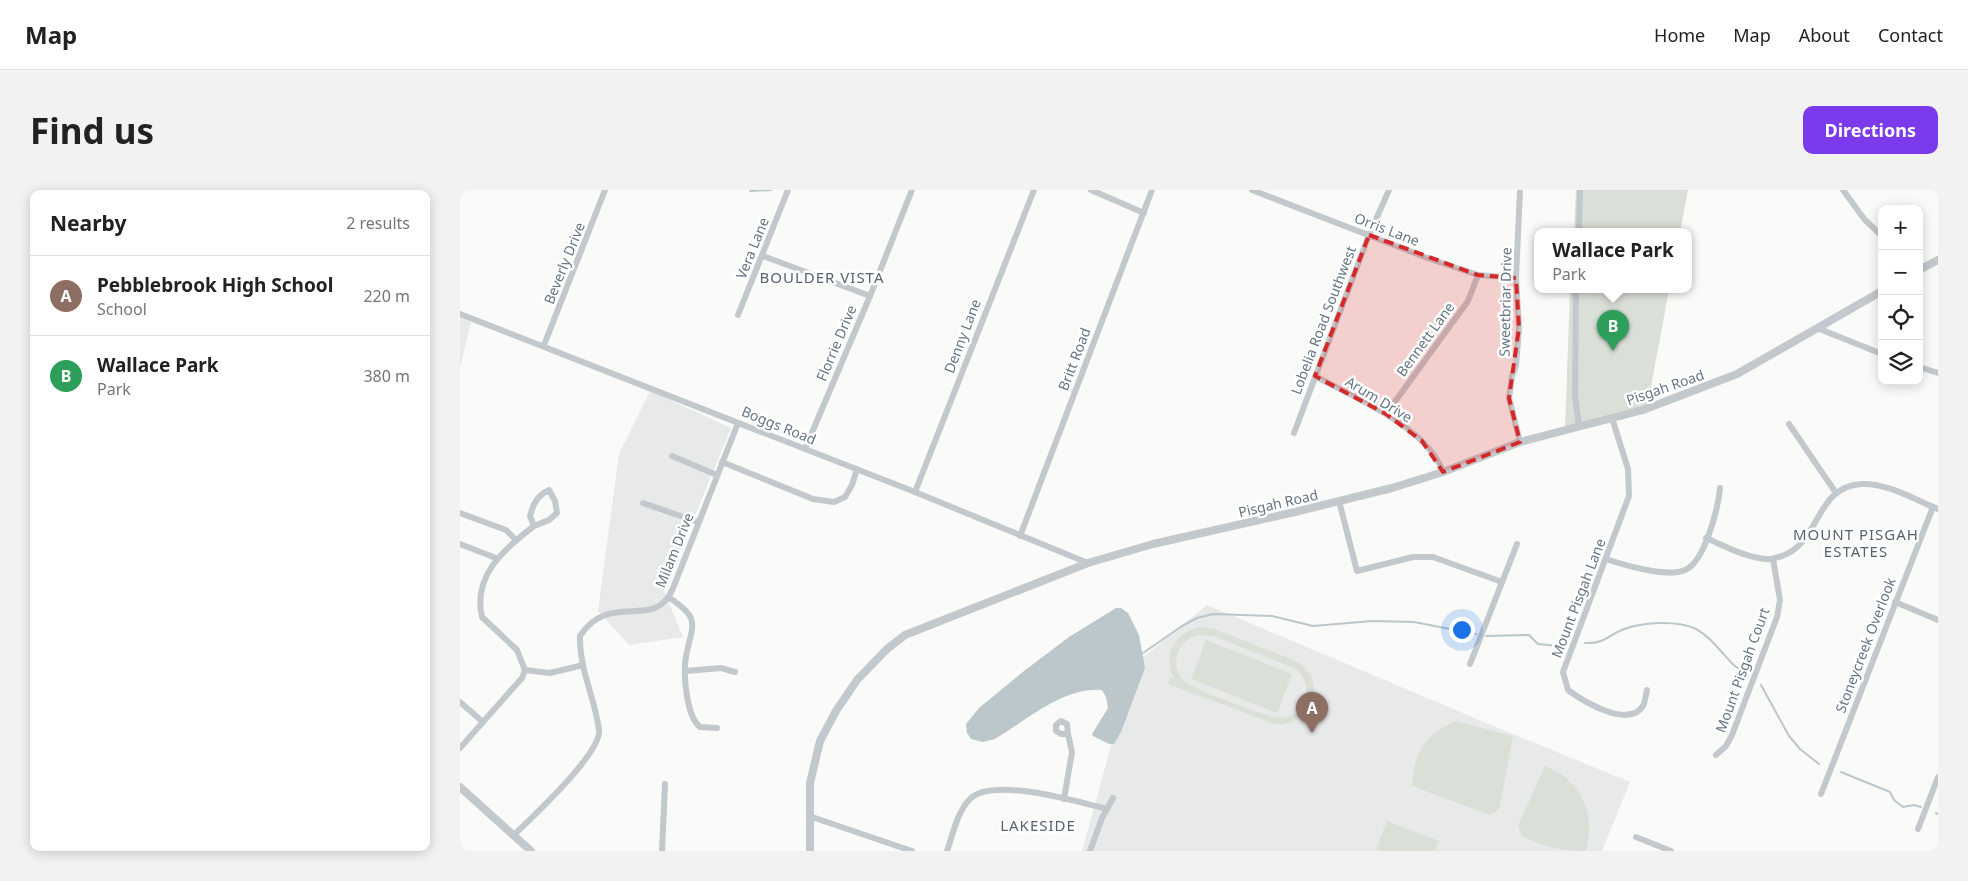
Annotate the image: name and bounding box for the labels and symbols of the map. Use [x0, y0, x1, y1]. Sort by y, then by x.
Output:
street label: Orris Lane [1352, 208, 1422, 250]
street label: Vera Lane [731, 214, 773, 282]
street label: Beverly Drive [539, 219, 589, 307]
street label: Lobelia Road Southwest [1286, 243, 1360, 397]
street label: Sweetbriar Drive [1495, 247, 1515, 357]
district label: BOULDER VISTA [759, 267, 885, 287]
street label: Denny Lane [939, 296, 985, 376]
street label: Bennett Lane [1392, 298, 1459, 380]
street label: Florrie Drive [811, 302, 861, 384]
pin: B [1597, 310, 1629, 351]
street label: Britt Road [1053, 325, 1095, 393]
street label: Pisgah Road [1624, 365, 1706, 409]
street label: Arum Drive [1342, 372, 1416, 426]
street label: Boggs Road [739, 401, 819, 449]
street label: Pisgah Road [1236, 485, 1320, 521]
street label: Milam Drive [650, 510, 698, 590]
district label: MOUNT PISGAH ESTATES [1793, 524, 1919, 561]
street label: Mount Pisgah Lane [1546, 535, 1610, 660]
street label: Stoneycreek Overlook [1830, 574, 1900, 715]
street label: Mount Pisgah Court [1711, 605, 1773, 735]
your location [1449, 617, 1475, 643]
pin: A [1296, 692, 1328, 733]
district label: LAKESIDE [1000, 815, 1076, 835]

